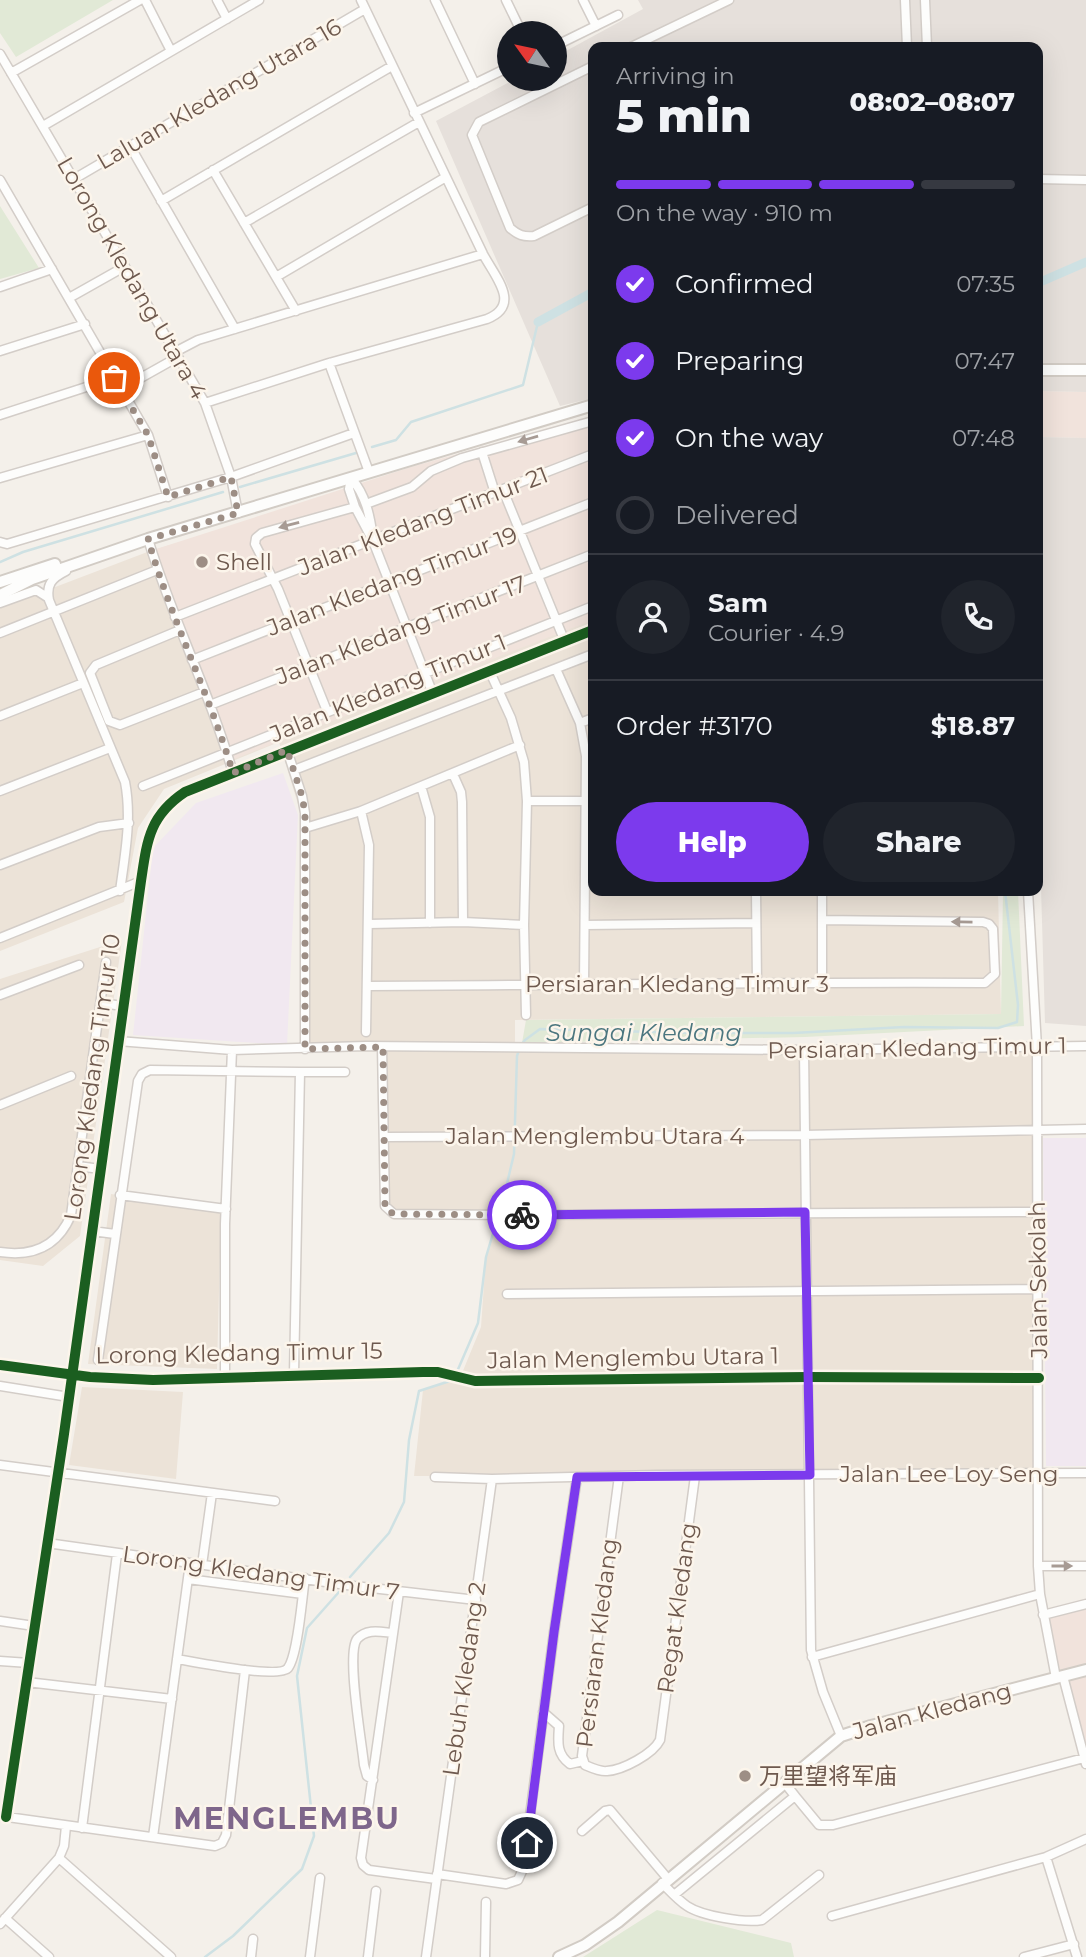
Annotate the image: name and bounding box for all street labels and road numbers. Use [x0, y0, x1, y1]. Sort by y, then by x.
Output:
street label: Laluan Kledang Utara 16 [92, 12, 346, 176]
street label: Lorong Kledang Utara 4 [51, 152, 213, 404]
street label: Jalan Kledang Timur 21 [293, 460, 552, 582]
street label: Jalan Kledang Timur 19 [262, 520, 521, 642]
street label: Jalan Kledang Timur 17 [272, 570, 530, 690]
street label: Jalan Kledang Timur 1 [266, 628, 510, 748]
street label: Lorong Kledang Timur 10 [58, 932, 126, 1222]
street label: Persiaran Kledang Timur 3 [525, 970, 829, 998]
street label: Persiaran Kledang Timur 1 [767, 1031, 1067, 1065]
street label: Jalan Menglembu Utara 4 [445, 1122, 744, 1150]
street label: Jalan Sekolah [1023, 1201, 1053, 1360]
street label: Lorong Kledang Timur 15 [95, 1336, 383, 1370]
street label: Jalan Menglembu Utara 1 [486, 1341, 779, 1375]
street label: Jalan Lee Loy Seng [839, 1460, 1058, 1488]
street label: Regat Kledang [651, 1521, 703, 1695]
street label: Persiaran Kledang [570, 1537, 624, 1749]
street label: Lorong Kledang Timur 7 [121, 1540, 401, 1606]
street label: Lebuh Kledang 2 [437, 1580, 491, 1778]
street label: Jalan Kledang [849, 1676, 1015, 1746]

